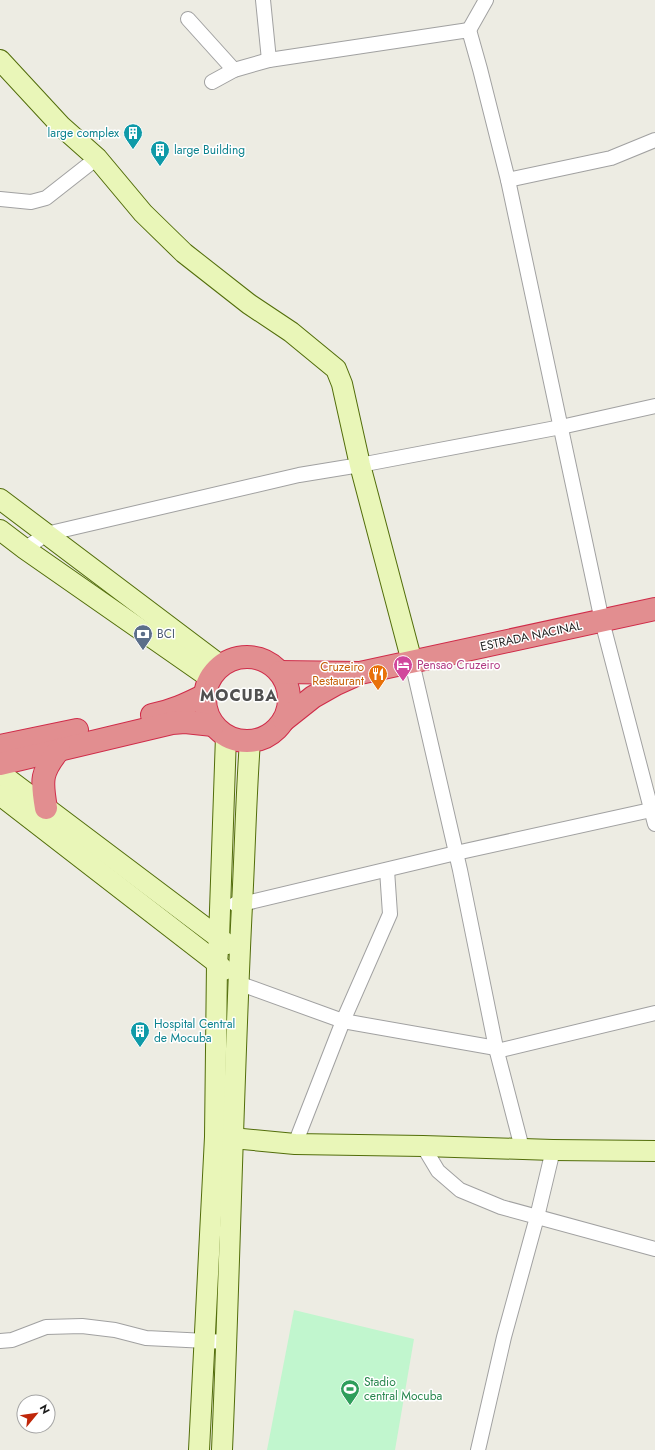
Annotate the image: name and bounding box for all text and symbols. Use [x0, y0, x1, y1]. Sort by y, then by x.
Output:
building icon: large complex [122, 122, 144, 150]
place label: large complex [48, 124, 120, 142]
building icon: large Building [149, 139, 171, 167]
place label: large Building [174, 141, 245, 159]
street label: ESTRADA NACINAL [479, 616, 584, 656]
bank icon: BCI [132, 623, 154, 651]
place label: BCI [157, 625, 175, 643]
hotel icon: Pensao Cruzeiro [392, 654, 414, 682]
place label: Pensao Cruzeiro [417, 656, 501, 674]
place label: Cruzeiro Restaurant [312, 658, 364, 690]
restaurant icon: Cruzeiro Restaurant [367, 663, 389, 691]
district label: MOCUBA [200, 684, 278, 707]
place label: Hospital Central de Mocuba [154, 1015, 235, 1047]
building icon: Hospital Central de Mocuba [129, 1020, 151, 1048]
place label: Stadio central Mocuba [364, 1373, 442, 1405]
sports icon: Stadio central Mocuba [339, 1378, 361, 1406]
north arrow [16, 1394, 56, 1434]
text: N [36, 1401, 54, 1417]

